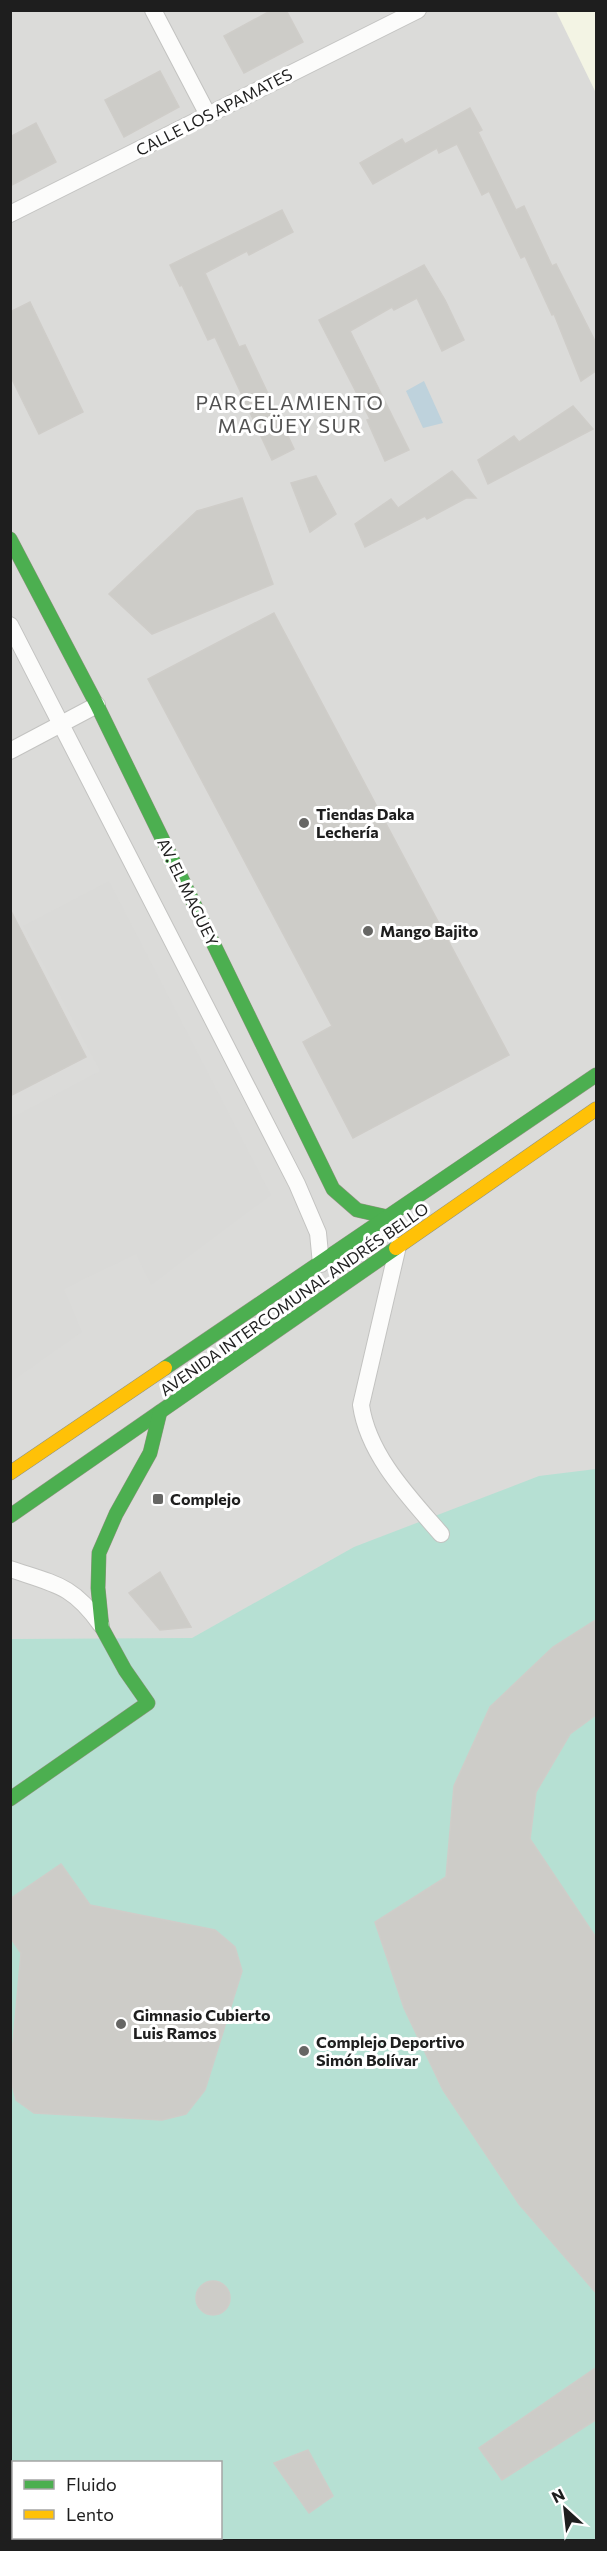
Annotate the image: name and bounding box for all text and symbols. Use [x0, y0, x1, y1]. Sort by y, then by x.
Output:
street label: CALLE LOS APAMATES [133, 64, 295, 159]
district label: PARCELAMIENTO MAGÜEY SUR [196, 390, 384, 437]
place label: Tiendas Daka Lechería [316, 804, 415, 841]
marker: Tiendas Daka Lechería [297, 816, 311, 830]
street label: AV. EL MAGUEY [154, 835, 223, 949]
place label: Mango Bajito [380, 921, 479, 940]
marker: Mango Bajito [361, 924, 375, 938]
street label: AVENIDA INTERCOMUNAL ANDRÉS BELLO [156, 1198, 432, 1399]
place label: Complejo [170, 1489, 241, 1508]
marker: Complejo [151, 1492, 165, 1506]
place label: Gimnasio Cubierto Luis Ramos [133, 2005, 271, 2042]
marker: Gimnasio Cubierto Luis Ramos [114, 2017, 128, 2031]
place label: Complejo Deportivo Simón Bolívar [316, 2032, 465, 2069]
marker: Complejo Deportivo Simón Bolívar [297, 2044, 311, 2058]
legend [12, 2461, 222, 2539]
text: Fluido [66, 2473, 117, 2495]
north arrow [535, 2479, 595, 2539]
text: N [548, 2484, 568, 2506]
text: Lento [66, 2503, 114, 2525]

